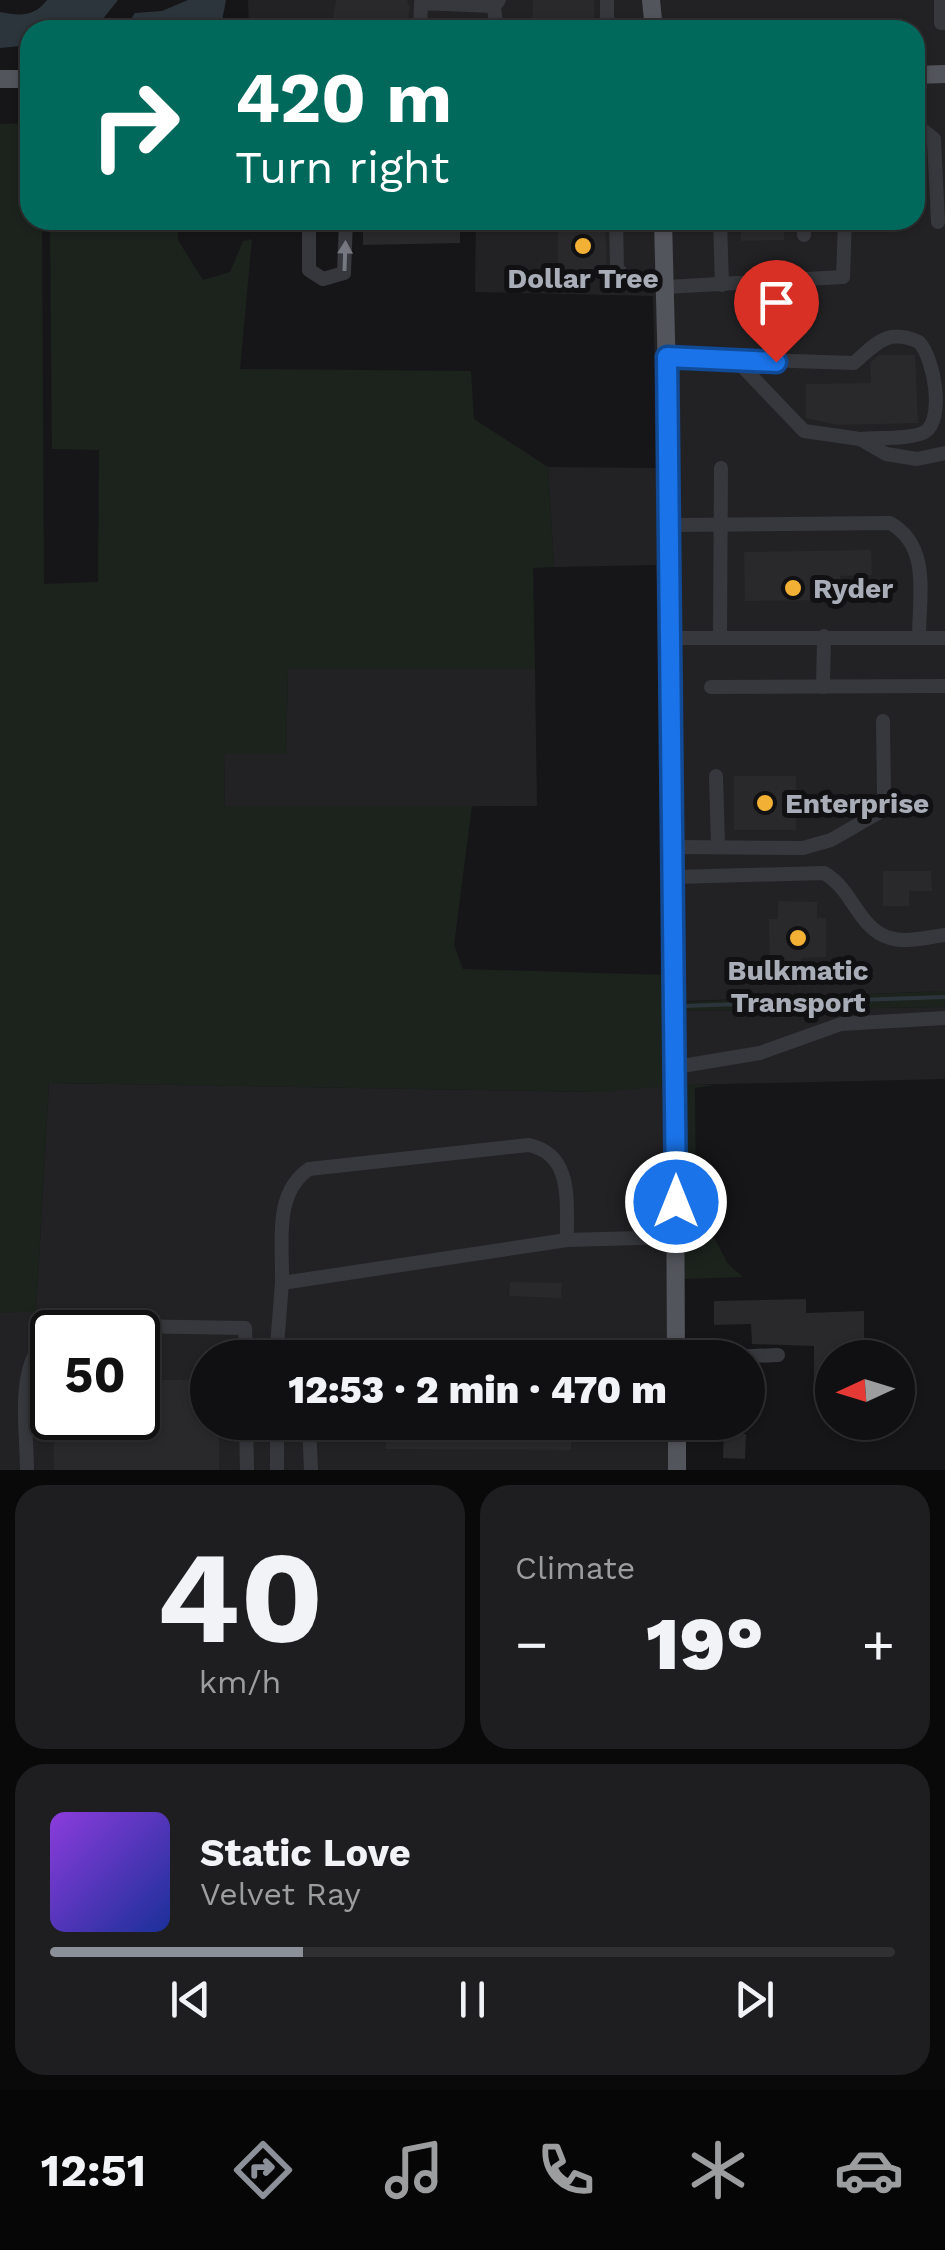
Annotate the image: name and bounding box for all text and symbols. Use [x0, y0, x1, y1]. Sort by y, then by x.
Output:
text: 420 m [235, 57, 452, 139]
icon: right [70, 60, 200, 190]
text: Turn right [235, 141, 449, 194]
marker: Dollar Tree [572, 235, 594, 257]
one-way arrow [337, 240, 353, 271]
pin [734, 260, 819, 363]
place label: Dollar Tree [507, 262, 659, 295]
icon: arrive [749, 275, 804, 330]
place label: Ryder [813, 572, 893, 605]
marker: Ryder [782, 577, 804, 599]
place label: Enterprise [785, 787, 929, 820]
marker: Enterprise [754, 792, 776, 814]
marker: Bulkmatic Transport [787, 927, 809, 949]
place label: Bulkmatic Transport [727, 954, 869, 1019]
position arrow [624, 1150, 728, 1254]
speed limit sign: 50 [30, 1310, 160, 1440]
north arrow [815, 1340, 915, 1440]
map controls [815, 1340, 915, 1440]
text: 12:53 · 2 min · 470 m [288, 1368, 667, 1412]
text: 40 [156, 1521, 324, 1674]
text: Climate [515, 1549, 635, 1587]
text: 19° [646, 1599, 764, 1687]
text: − [515, 1612, 548, 1676]
text: + [862, 1612, 895, 1676]
text: km/h [199, 1663, 281, 1701]
text: Static Love [200, 1831, 411, 1875]
text: Velvet Ray [200, 1875, 361, 1913]
icon: previous [163, 1972, 218, 2027]
icon: pause [445, 1972, 500, 2027]
icon: next [727, 1972, 782, 2027]
icon: directions [228, 2135, 298, 2205]
icon: music [379, 2135, 449, 2205]
icon: phone [531, 2135, 601, 2205]
icon: climate [683, 2135, 753, 2205]
icon: car [834, 2135, 904, 2205]
text: 12:51 [41, 2144, 146, 2197]

